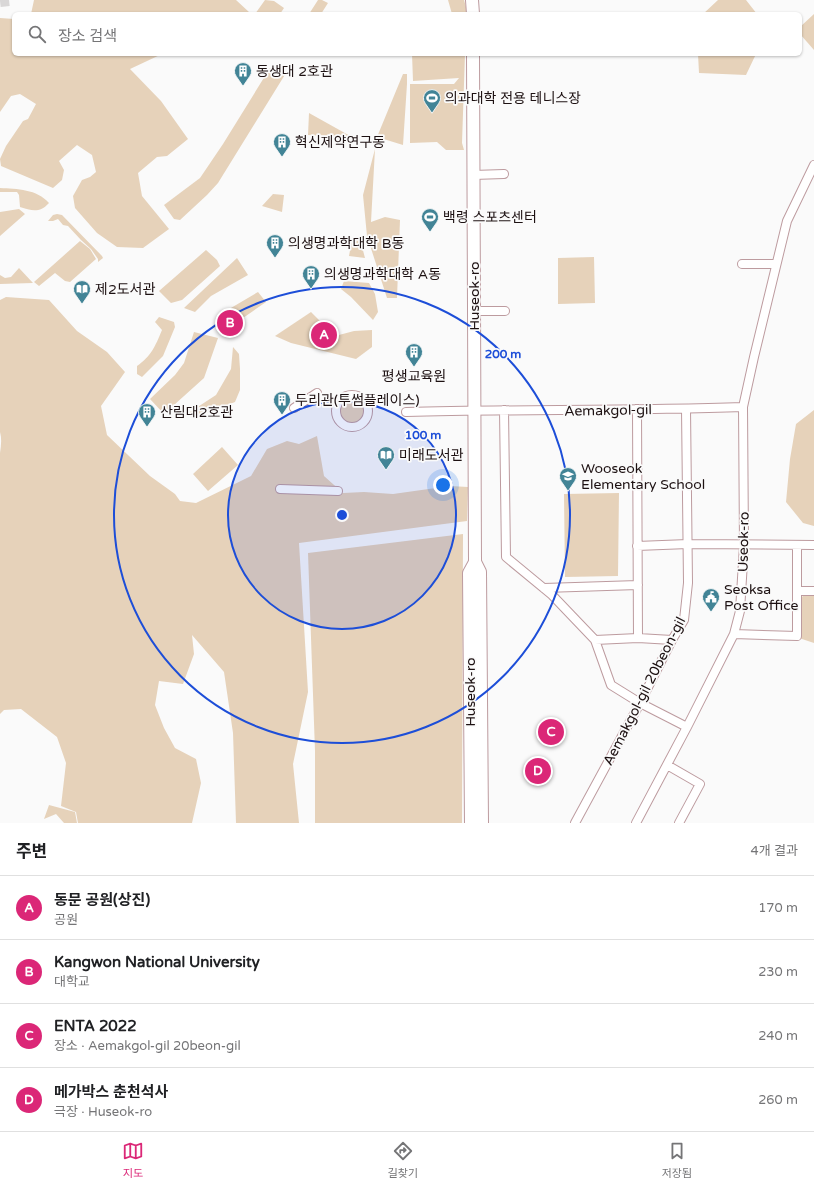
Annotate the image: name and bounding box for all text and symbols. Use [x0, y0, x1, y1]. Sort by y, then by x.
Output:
search box [12, 12, 802, 56]
icon: search [26, 23, 48, 45]
text: 장소 검색 [58, 27, 117, 45]
building icon: 동생대 2호관 [233, 61, 253, 86]
place label: 동생대 2호관 [256, 63, 333, 80]
sports icon: 의과대학 전용 테니스장 [422, 88, 442, 113]
place label: 의과대학 전용 테니스장 [445, 90, 581, 107]
building icon: 혁신제약연구동 [272, 132, 292, 157]
place label: 혁신제약연구동 [295, 134, 385, 151]
sports icon: 백령 스포츠센터 [420, 207, 440, 232]
place label: 백령 스포츠센터 [443, 209, 537, 226]
building icon: 의생명과학대학 B동 [265, 233, 285, 258]
place label: 의생명과학대학 B동 [288, 235, 405, 252]
street label: Huseok-ro [466, 261, 483, 331]
building icon: 의생명과학대학 A동 [301, 264, 321, 289]
place label: 의생명과학대학 A동 [324, 266, 441, 283]
library icon: 제2도서관 [72, 279, 92, 304]
place label: 제2도서관 [95, 281, 155, 298]
pin: B [217, 308, 243, 338]
pin: A [311, 320, 337, 350]
building icon: 평생교육원 [404, 342, 424, 367]
text: 200 m [485, 347, 521, 361]
place label: 평생교육원 [382, 368, 446, 385]
building icon: 두리관(투썸플레이스) [272, 390, 292, 415]
place label: 두리관(투썸플레이스) [295, 392, 420, 409]
street label: Aemakgol-gil [564, 401, 652, 420]
building icon: 산림대2호관 [137, 402, 157, 427]
place label: 산림대2호관 [160, 404, 233, 421]
text: 100 m [405, 428, 441, 442]
library icon: 미래도서관 [376, 445, 396, 470]
place label: 미래도서관 [399, 447, 464, 464]
place label: Wooseok Elementary School [581, 460, 705, 493]
school or university icon: Wooseok Elementary School [558, 466, 578, 491]
your location [433, 475, 453, 495]
centre of rings [335, 508, 349, 522]
street label: Useok-ro [734, 512, 753, 572]
place label: Seoksa Post Office [724, 581, 799, 614]
public building icon: Seoksa Post Office [701, 587, 721, 612]
street label: Aemakgol-gil 20beon-gil [600, 614, 689, 768]
street label: Huseok-ro [462, 657, 479, 727]
pin: C [538, 717, 564, 747]
pin: D [525, 756, 551, 786]
text: 주변 [16, 841, 47, 862]
text: 4개 결과 [751, 843, 798, 859]
text: 동문 공원(상진) [54, 891, 150, 909]
text: A [24, 900, 34, 916]
text: 170 m [758, 900, 798, 916]
text: 공원 [54, 912, 78, 928]
text: Kangwon National University [54, 953, 260, 971]
text: B [24, 964, 34, 980]
text: 230 m [758, 964, 798, 980]
text: 대학교 [54, 974, 90, 990]
text: ENTA 2022 [54, 1017, 137, 1035]
text: C [24, 1028, 34, 1044]
text: 240 m [758, 1028, 798, 1044]
text: 장소 · Aemakgol-gil 20beon-gil [54, 1038, 241, 1054]
text: 메가박스 춘천석사 [54, 1083, 168, 1101]
text: D [24, 1092, 34, 1108]
text: 260 m [758, 1092, 798, 1108]
text: 극장 · Huseok-ro [54, 1104, 152, 1120]
tab: 지도 [122, 1140, 144, 1180]
tab: 길찾기 [388, 1140, 418, 1180]
tab: 저장됨 [662, 1140, 692, 1180]

